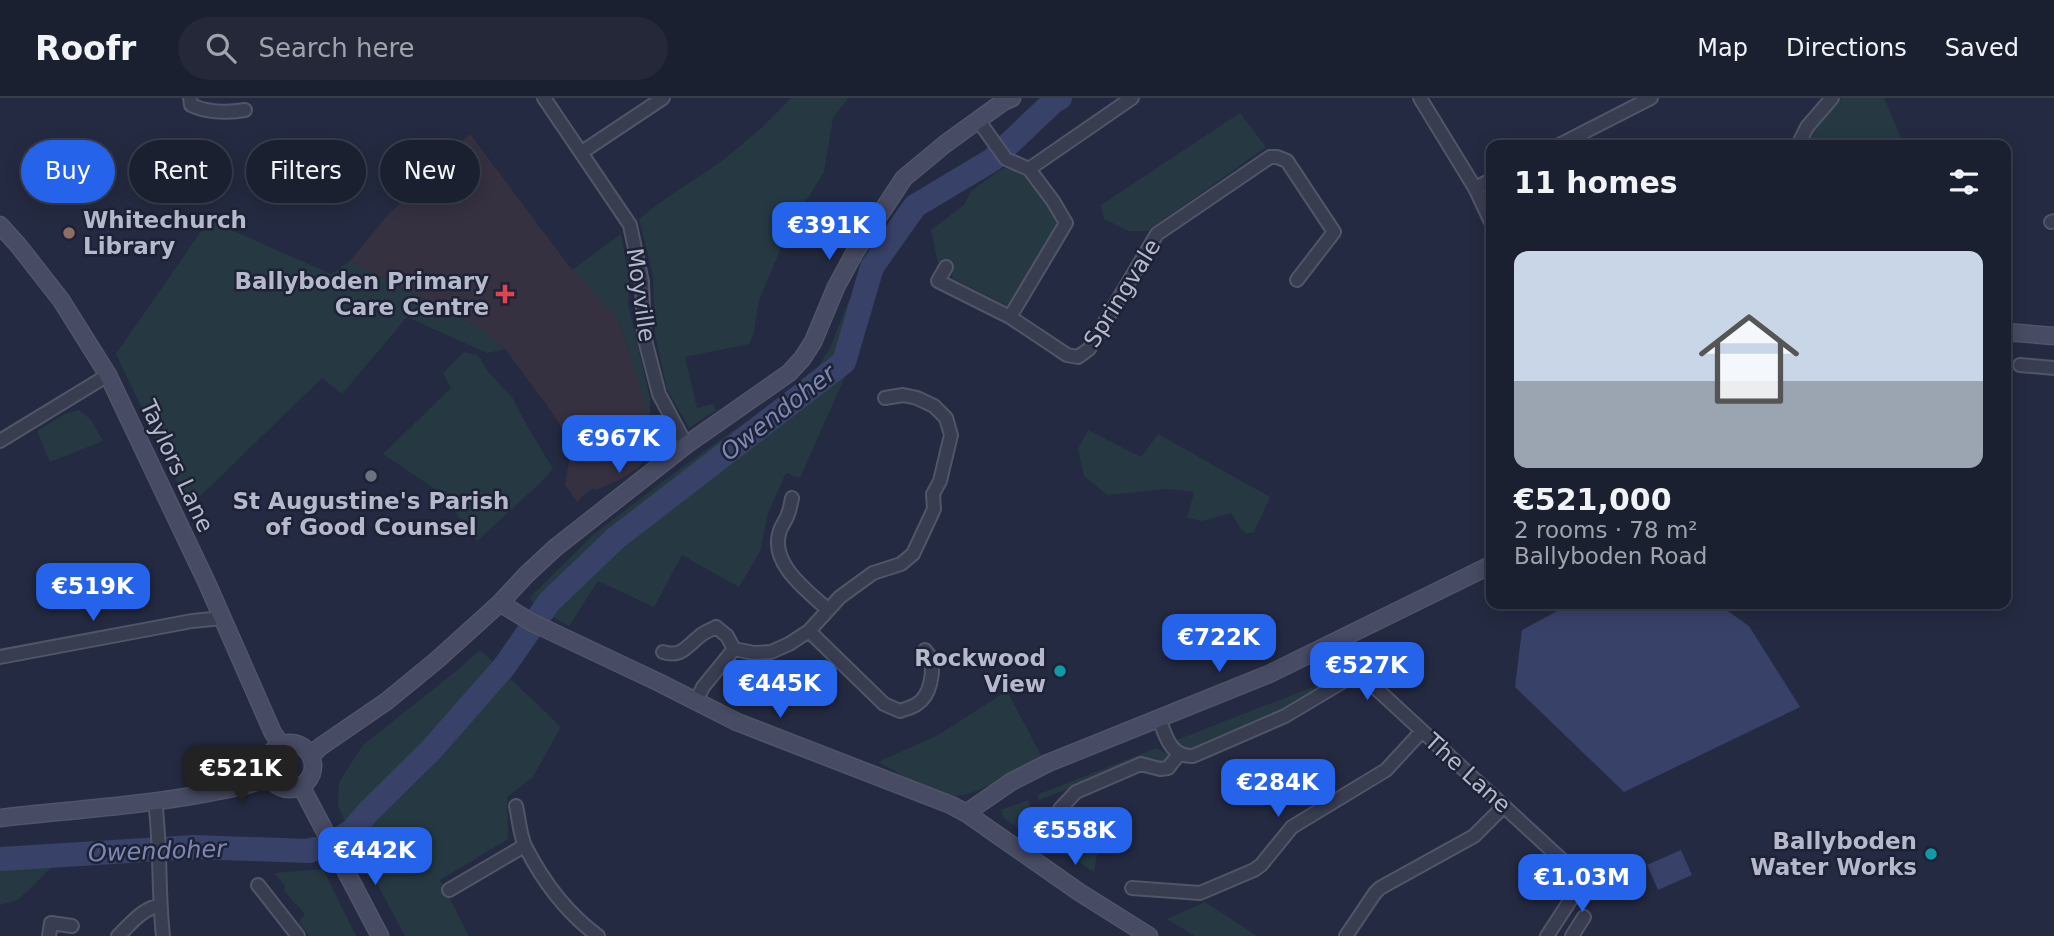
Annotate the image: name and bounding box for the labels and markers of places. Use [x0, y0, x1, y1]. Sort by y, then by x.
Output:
pin: €391K [780, 202, 878, 262]
place label: Whitechurch Library [83, 207, 247, 259]
marker: Whitechurch Library [61, 225, 77, 241]
place label: Ballyboden Primary Care Centre [235, 268, 489, 320]
marker: Ballyboden Primary Care Centre [495, 284, 515, 304]
pin: €967K [570, 416, 668, 475]
marker: St Augustine's Parish of Good Counsel [363, 468, 379, 484]
place label: St Augustine's Parish of Good Counsel [233, 488, 509, 540]
pin: €519K [44, 564, 142, 623]
pin: €722K [1170, 614, 1268, 674]
pin: €527K [1318, 642, 1416, 702]
place label: Rockwood View [914, 645, 1046, 697]
pin: €445K [731, 660, 829, 720]
marker: Rockwood View [1052, 663, 1068, 679]
pin: €521K [192, 746, 290, 805]
pin: €284K [1229, 760, 1327, 819]
pin: €558K [1026, 808, 1124, 867]
pin: €442K [326, 828, 424, 887]
place label: Ballyboden Water Works [1750, 828, 1917, 880]
marker: Ballyboden Water Works [1923, 846, 1939, 862]
pin: €1.03M [1525, 854, 1639, 914]

